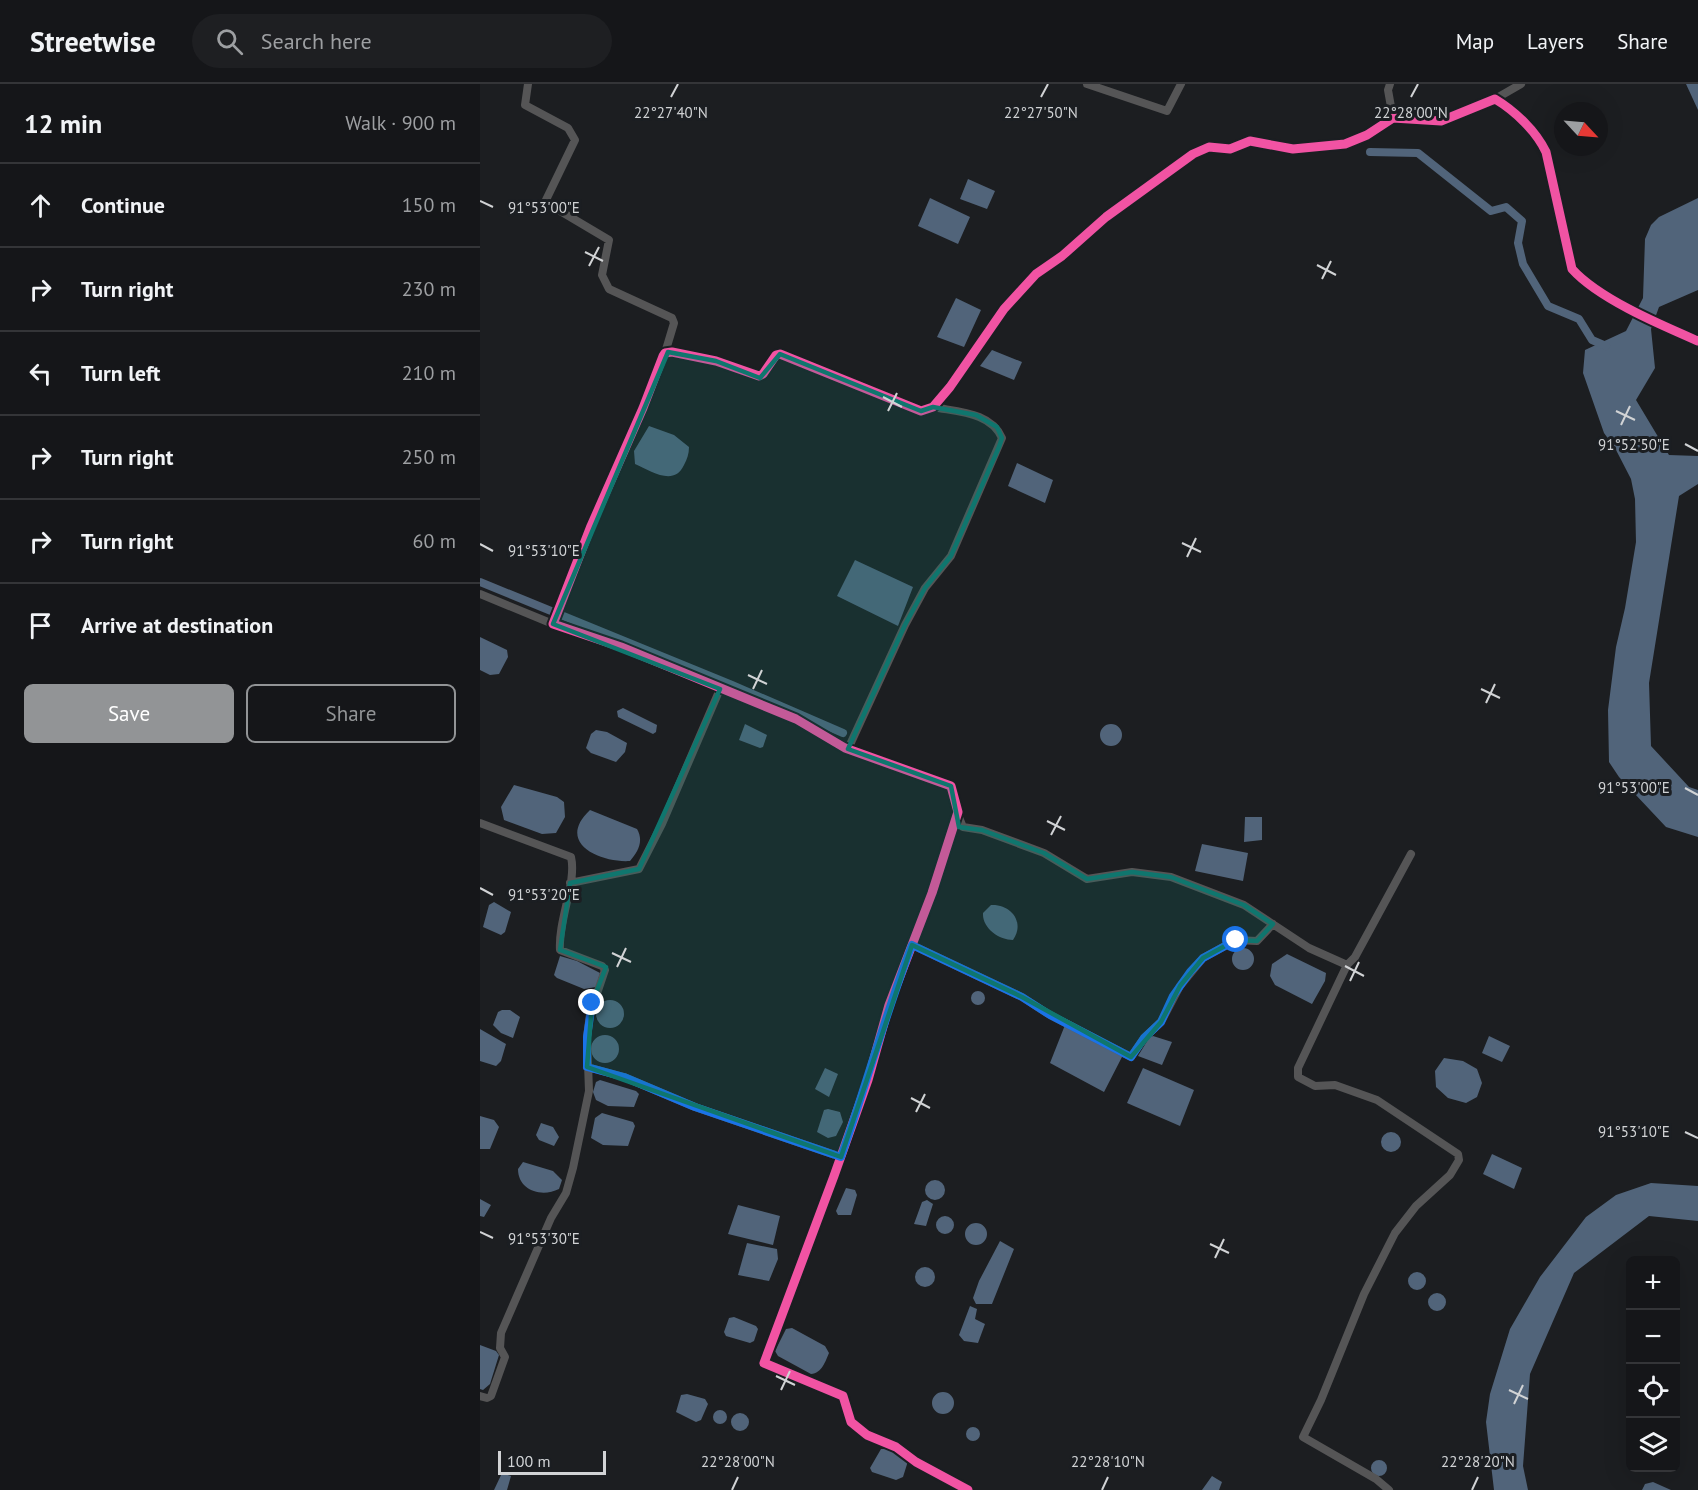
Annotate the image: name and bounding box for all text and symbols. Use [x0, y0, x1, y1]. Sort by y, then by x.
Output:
search box [192, 14, 612, 68]
text: Streetwise [30, 23, 156, 60]
icon: search [213, 25, 246, 58]
text: Search here [261, 27, 372, 55]
text: Map [1456, 28, 1494, 55]
text: Layers [1527, 28, 1584, 55]
text: Share [1617, 28, 1668, 55]
north arrow [1554, 102, 1608, 156]
text: 22°27'40"N [634, 103, 708, 122]
text: 22°27'50"N [1004, 103, 1078, 122]
text: 22°28'00"N [1374, 103, 1448, 122]
text: 12 min [24, 107, 102, 140]
text: Walk · 900 m [345, 110, 456, 136]
icon: ahead [24, 189, 57, 222]
text: Continue [81, 191, 165, 219]
text: 150 m [402, 192, 456, 218]
text: 91°53'00"E [508, 198, 580, 217]
icon: right [24, 273, 57, 306]
text: Turn right [81, 275, 173, 303]
text: 230 m [402, 276, 456, 302]
icon: left [24, 357, 57, 390]
text: Turn left [81, 359, 161, 387]
text: 210 m [402, 360, 456, 386]
text: 91°52'50"E [1598, 435, 1670, 454]
icon: right [24, 441, 57, 474]
text: Turn right [81, 443, 173, 471]
text: 250 m [402, 444, 456, 470]
icon: right [24, 525, 57, 558]
text: Turn right [81, 527, 173, 555]
text: 60 m [413, 528, 456, 554]
text: 91°53'10"E [508, 541, 580, 560]
icon: arrive [24, 609, 57, 642]
text: Arrive at destination [81, 611, 273, 639]
button: Save [24, 684, 234, 743]
button: Share [246, 684, 456, 743]
text: 91°53'00"E [1598, 778, 1670, 797]
text: 91°53'20"E [508, 885, 580, 904]
route start [1222, 926, 1248, 952]
route end [578, 989, 604, 1015]
text: 91°53'10"E [1598, 1122, 1670, 1141]
text: 91°53'30"E [508, 1229, 580, 1248]
map controls [1626, 1256, 1680, 1472]
button: + [1626, 1256, 1680, 1310]
button: − [1626, 1310, 1680, 1364]
button: locate [1626, 1364, 1680, 1418]
button: layers [1626, 1418, 1680, 1472]
scale bar [498, 1448, 606, 1476]
text: 100 m [507, 1451, 550, 1471]
text: 22°28'00"N [701, 1452, 775, 1471]
text: 22°28'10"N [1071, 1452, 1145, 1471]
text: 22°28'20"N [1441, 1452, 1515, 1471]

